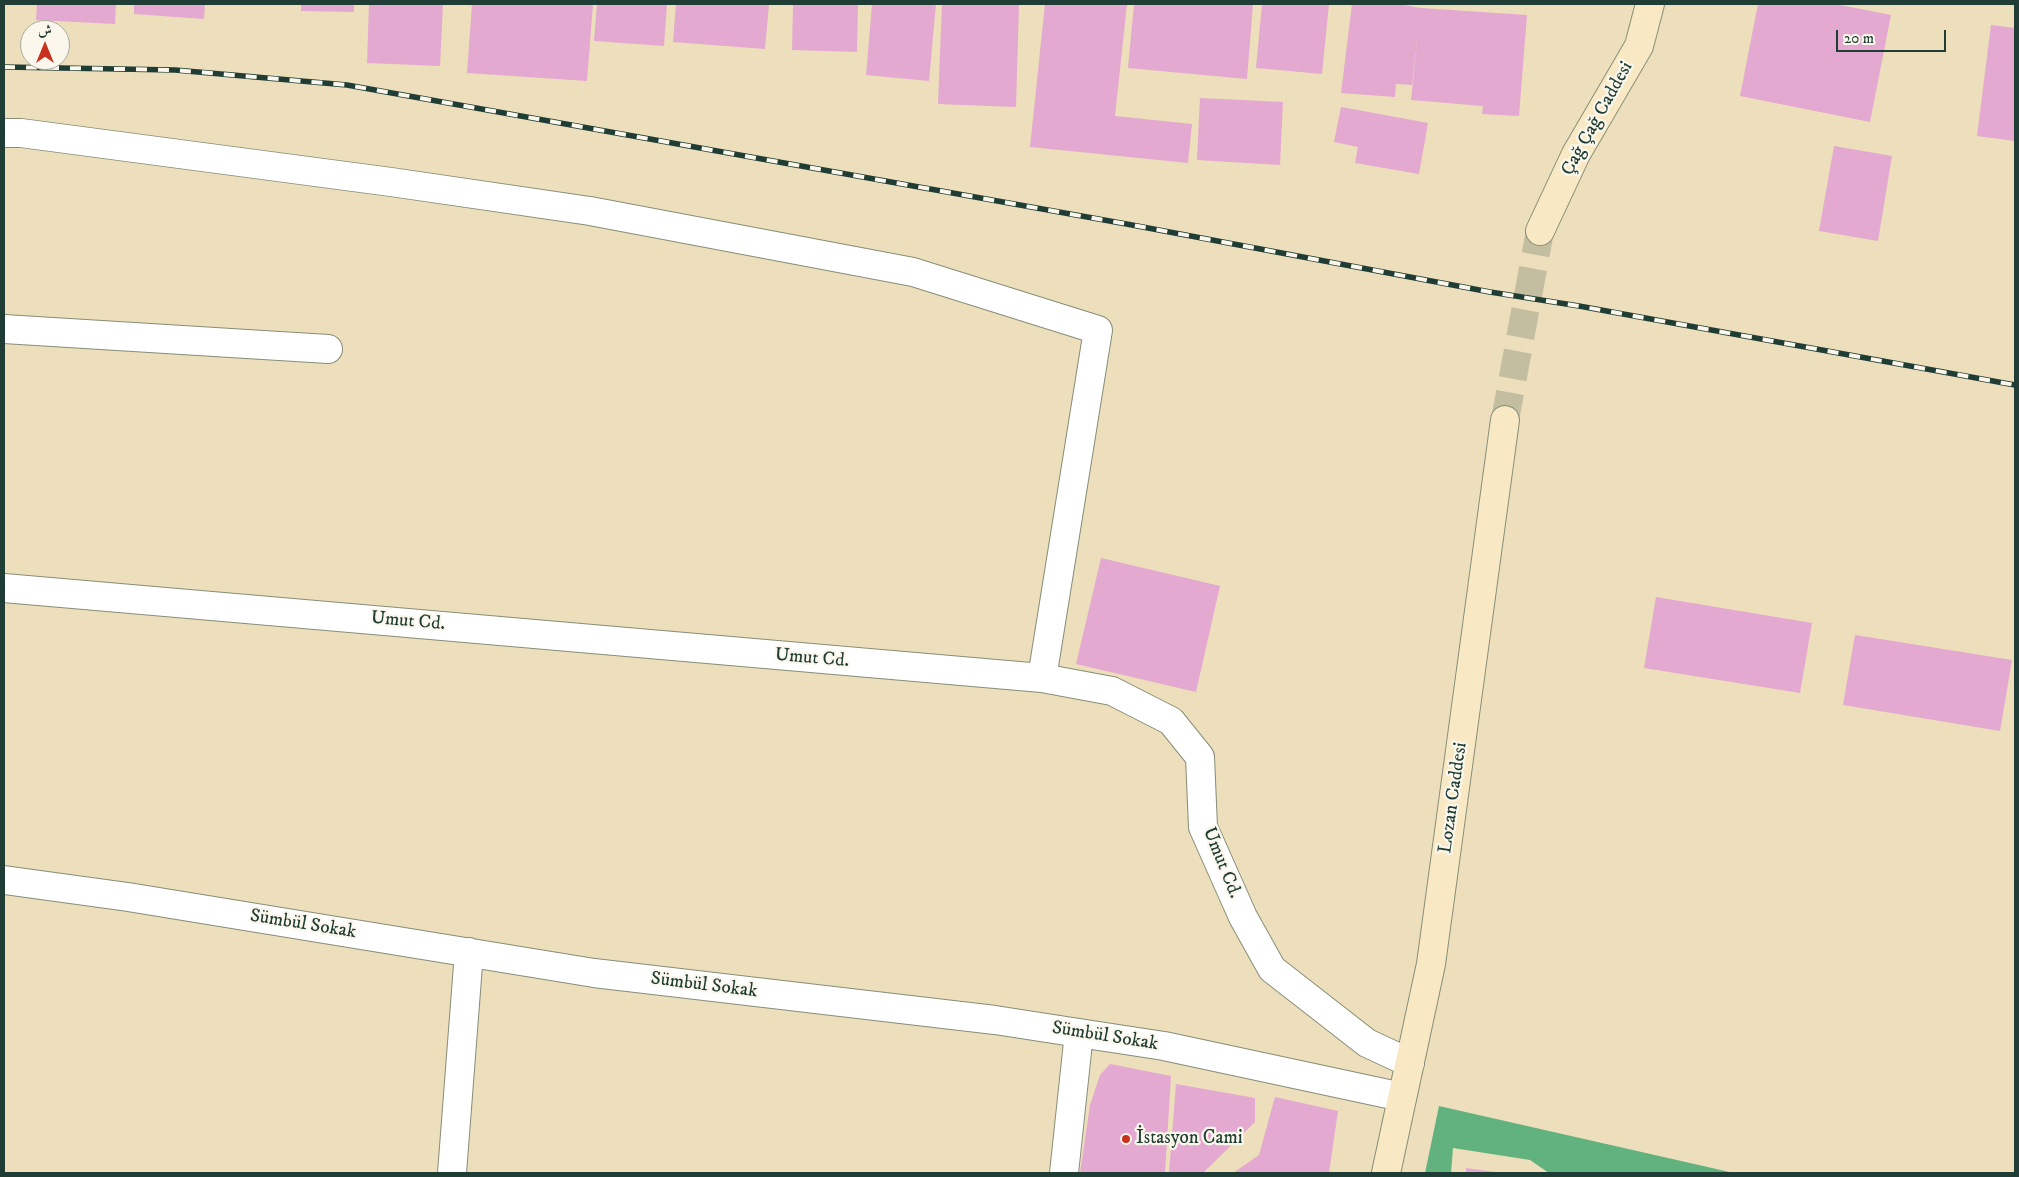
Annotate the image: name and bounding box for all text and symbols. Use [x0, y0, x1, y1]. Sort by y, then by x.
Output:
north arrow [20, 20, 70, 70]
scale bar [1839, 20, 1949, 52]
text: ش [38, 22, 52, 40]
text: 20 m [1844, 29, 1874, 48]
street label: Çağ Çağ Caddesi [1557, 58, 1639, 180]
street label: Umut Cd. [370, 607, 446, 637]
street label: Umut Cd. [774, 644, 850, 674]
street label: Lozan Caddesi [1435, 741, 1473, 855]
street label: Umut Cd. [1196, 824, 1246, 902]
street label: Sümbül Sokak [248, 905, 358, 945]
street label: Sümbül Sokak [649, 968, 759, 1004]
street label: Sümbül Sokak [1050, 1017, 1160, 1057]
place label: İstasyon Cami [1136, 1128, 1243, 1150]
marker: İstasyon Cami [1120, 1133, 1132, 1145]

